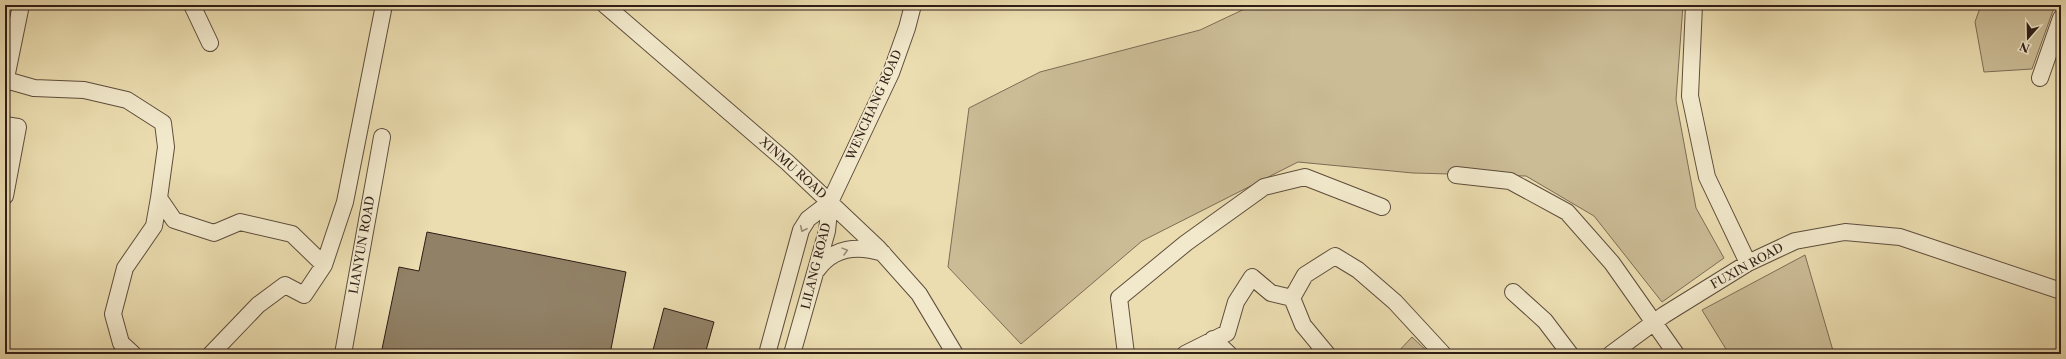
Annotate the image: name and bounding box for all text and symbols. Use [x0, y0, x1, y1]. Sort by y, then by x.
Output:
north arrow [2008, 18, 2048, 58]
text: N [2017, 39, 2031, 56]
street label: WENCHANG ROAD [842, 47, 905, 163]
street label: XINMU ROAD [756, 133, 830, 202]
street label: LIANYUN ROAD [346, 195, 378, 295]
street label: LILANG ROAD [798, 221, 834, 311]
one-way arrow [800, 225, 808, 232]
street label: FUXIN ROAD [1708, 239, 1786, 292]
one-way arrow [842, 247, 848, 255]

